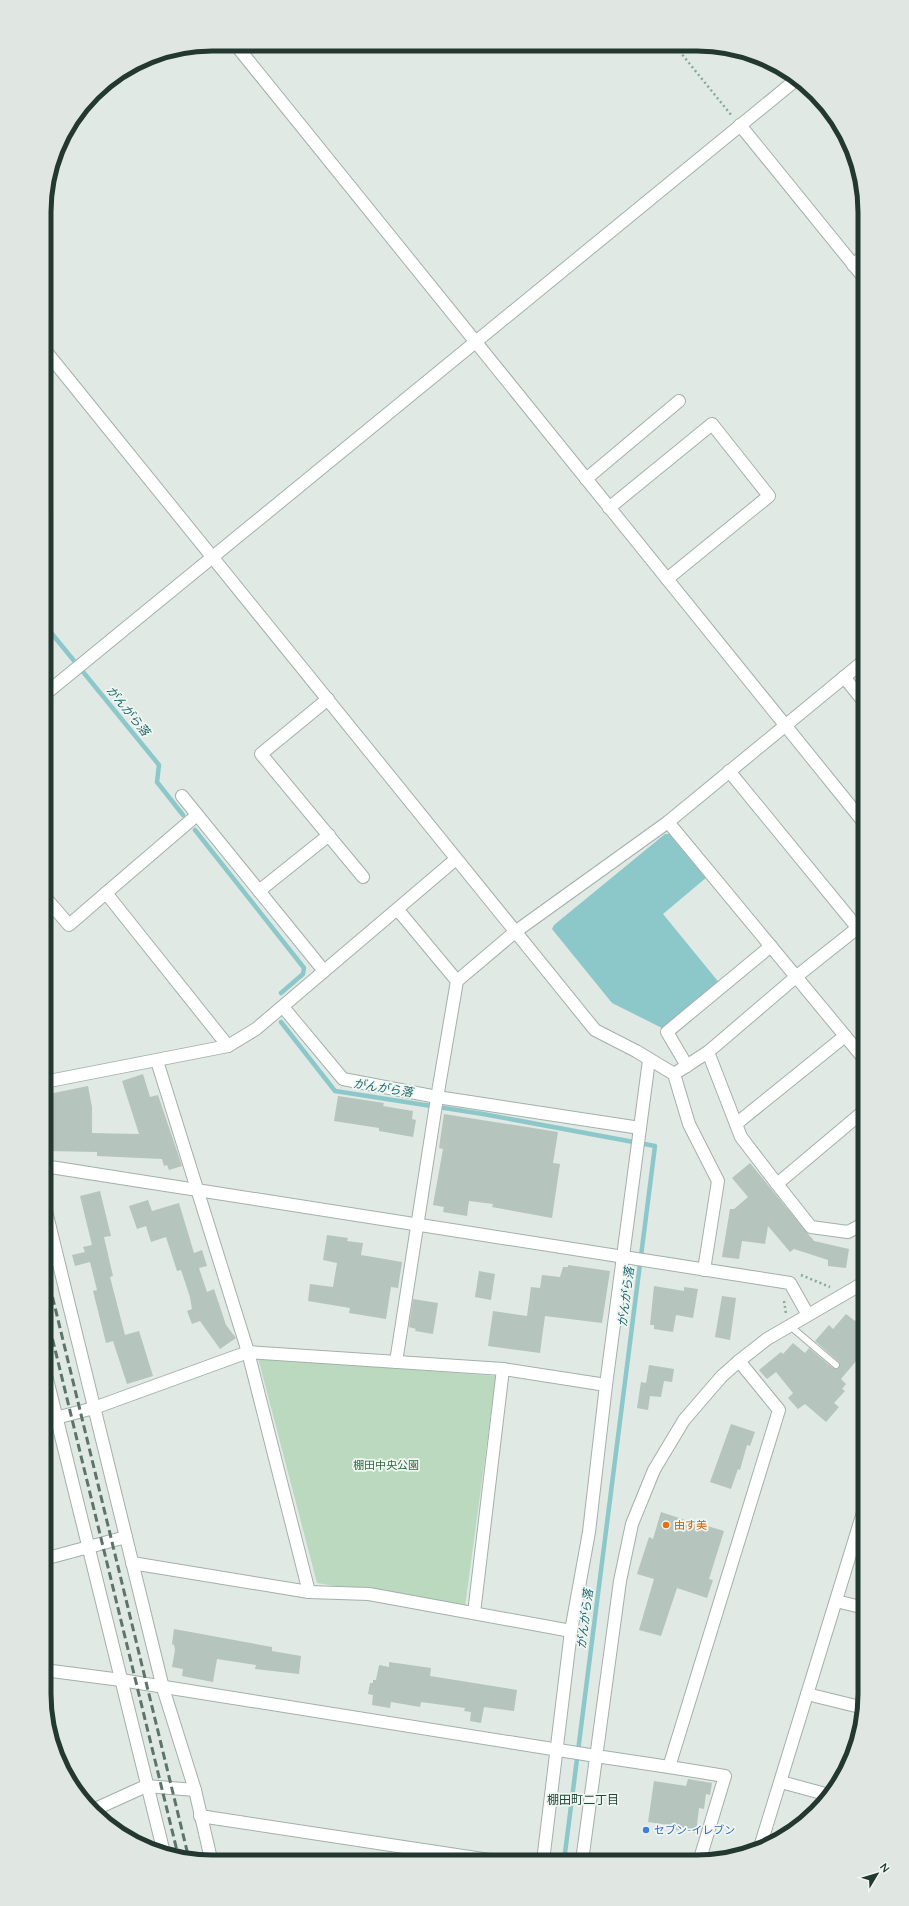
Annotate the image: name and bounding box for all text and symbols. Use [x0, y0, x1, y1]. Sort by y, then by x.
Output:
water label: がんがら落 [104, 683, 154, 740]
water label: がんがら落 [352, 1075, 416, 1100]
water label: がんがら落 [614, 1264, 637, 1328]
park label: 棚田中央公園 [353, 1458, 419, 1472]
place label: 由す美 [674, 1518, 707, 1532]
marker: 由す美 [661, 1520, 671, 1530]
water label: がんがら落 [573, 1586, 596, 1650]
district label: 棚田町二丁目 [547, 1792, 619, 1807]
place label: セブン-イレブン [654, 1823, 735, 1837]
marker: セブン-イレブン [641, 1825, 651, 1835]
north arrow [857, 1854, 897, 1894]
text: N [877, 1860, 893, 1875]

